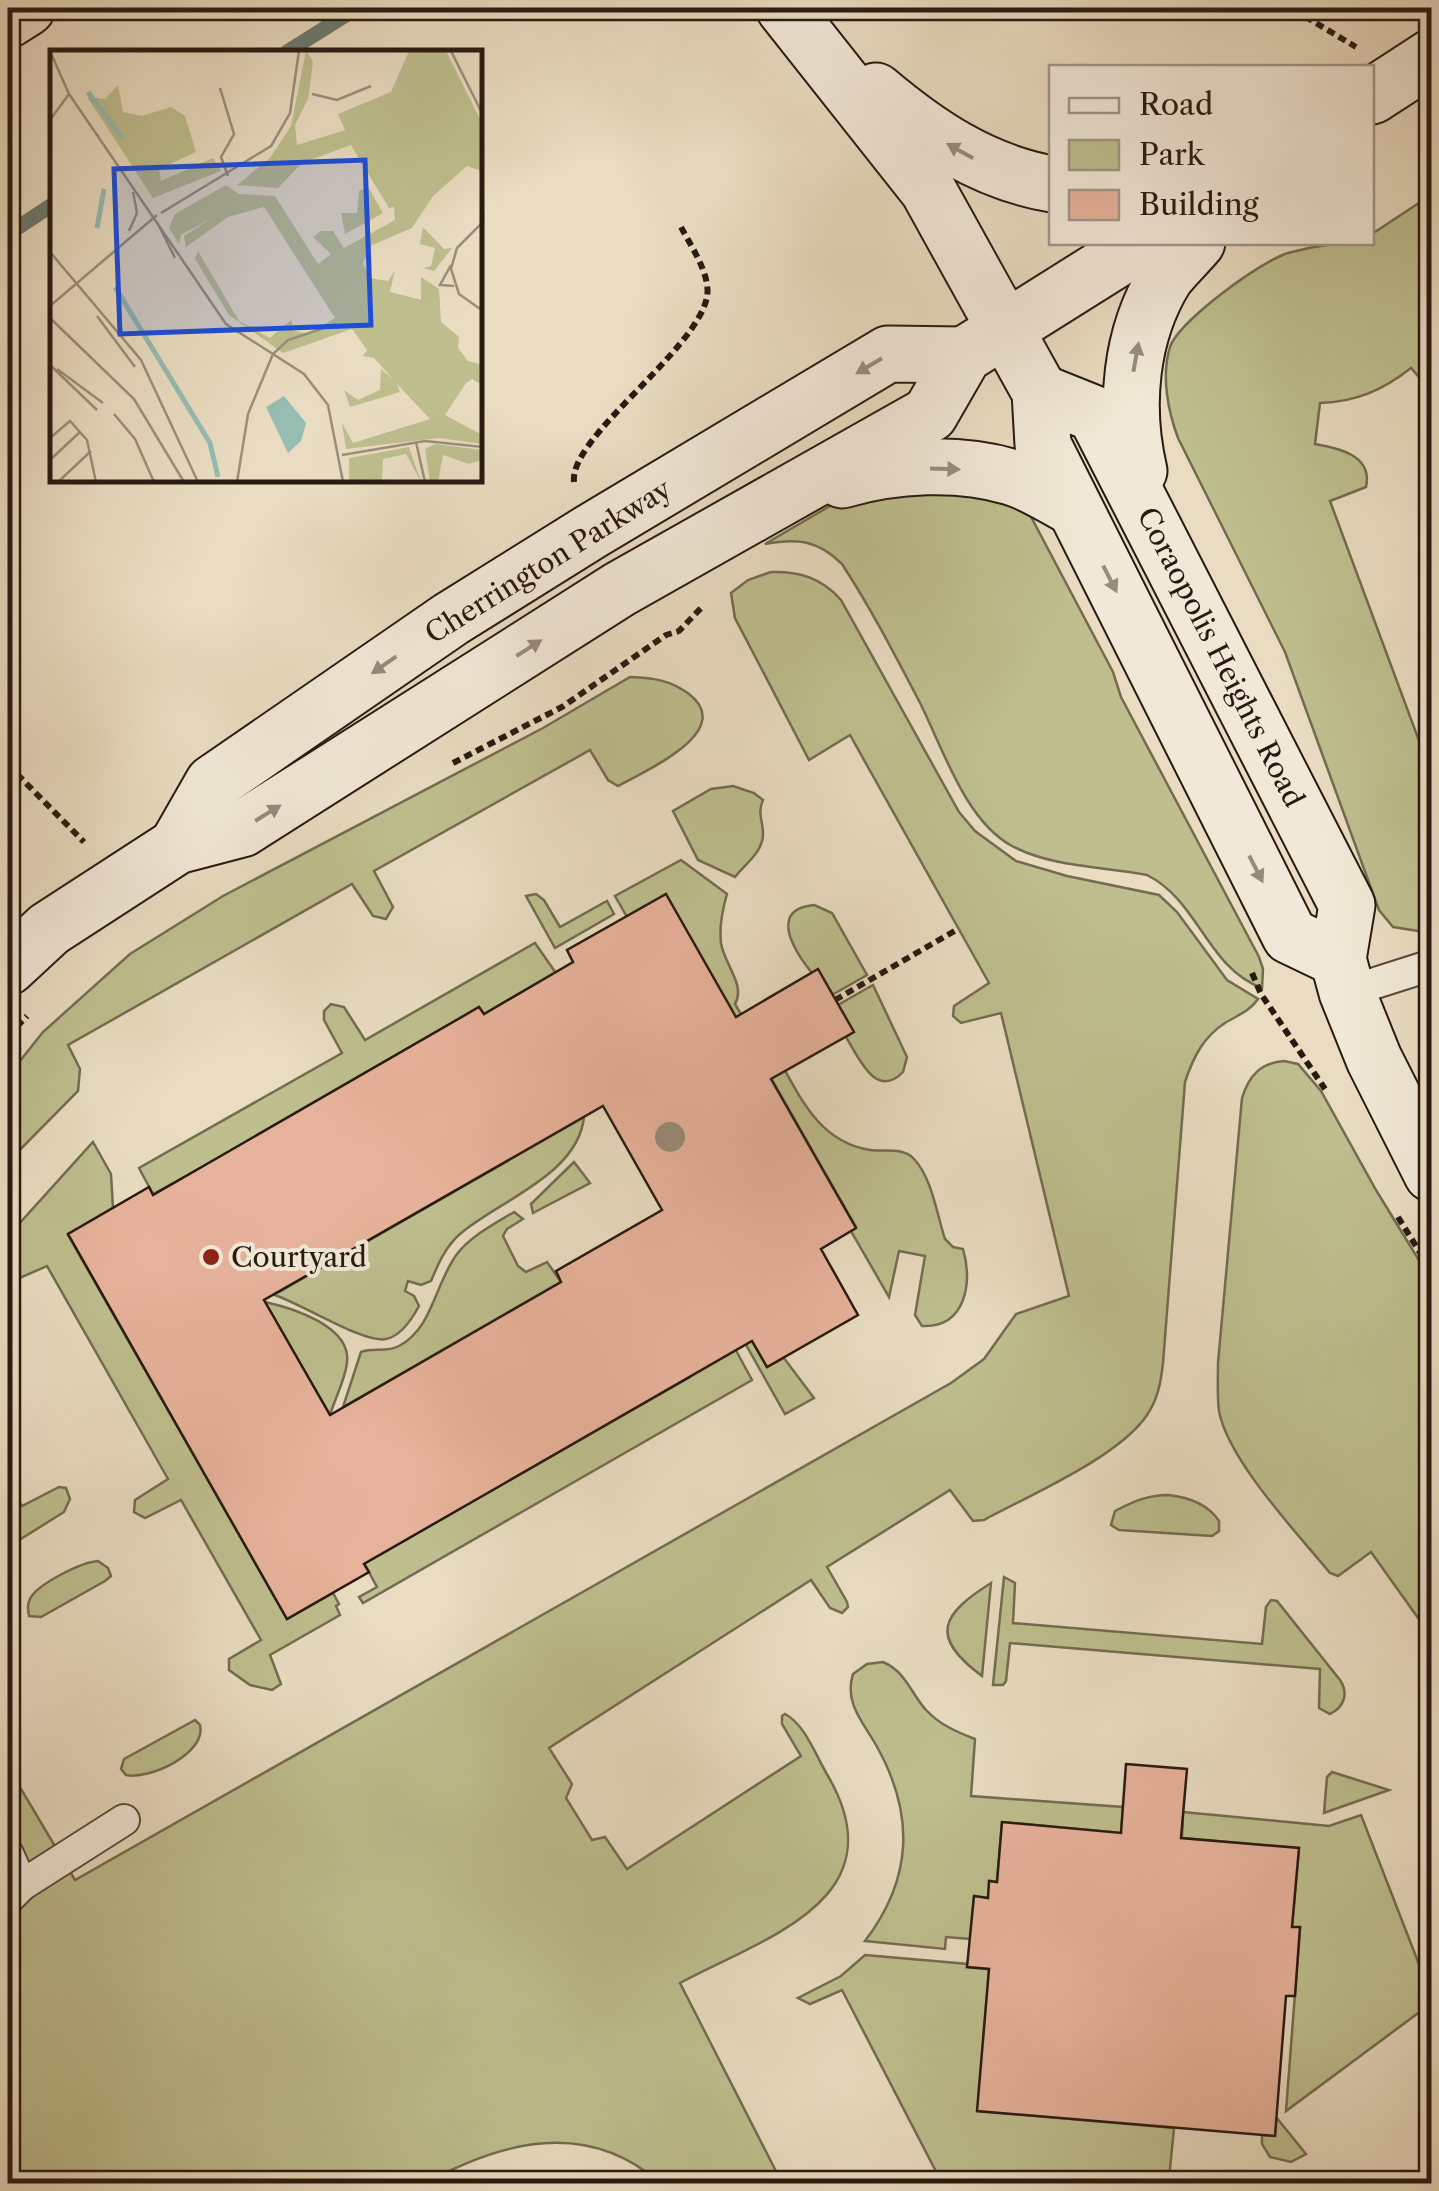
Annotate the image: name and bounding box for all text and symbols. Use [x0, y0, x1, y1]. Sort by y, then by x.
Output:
inset map [50, 50, 482, 482]
legend [1049, 65, 1374, 245]
text: Road [1139, 86, 1213, 123]
text: Park [1139, 136, 1206, 173]
one-way arrow [946, 143, 975, 160]
text: Building [1139, 186, 1259, 223]
one-way arrow [1129, 341, 1144, 372]
one-way arrow [855, 357, 883, 374]
one-way arrow [929, 461, 961, 477]
street label: Cherrington Parkway [419, 471, 678, 651]
street label: Coraopolis Heights Road [1131, 501, 1311, 813]
one-way arrow [1101, 565, 1118, 594]
one-way arrow [515, 640, 543, 658]
one-way arrow [371, 655, 398, 674]
one-way arrow [254, 804, 282, 822]
one-way arrow [1247, 855, 1264, 884]
place label: Courtyard [231, 1240, 367, 1274]
marker: Courtyard [200, 1246, 222, 1268]

